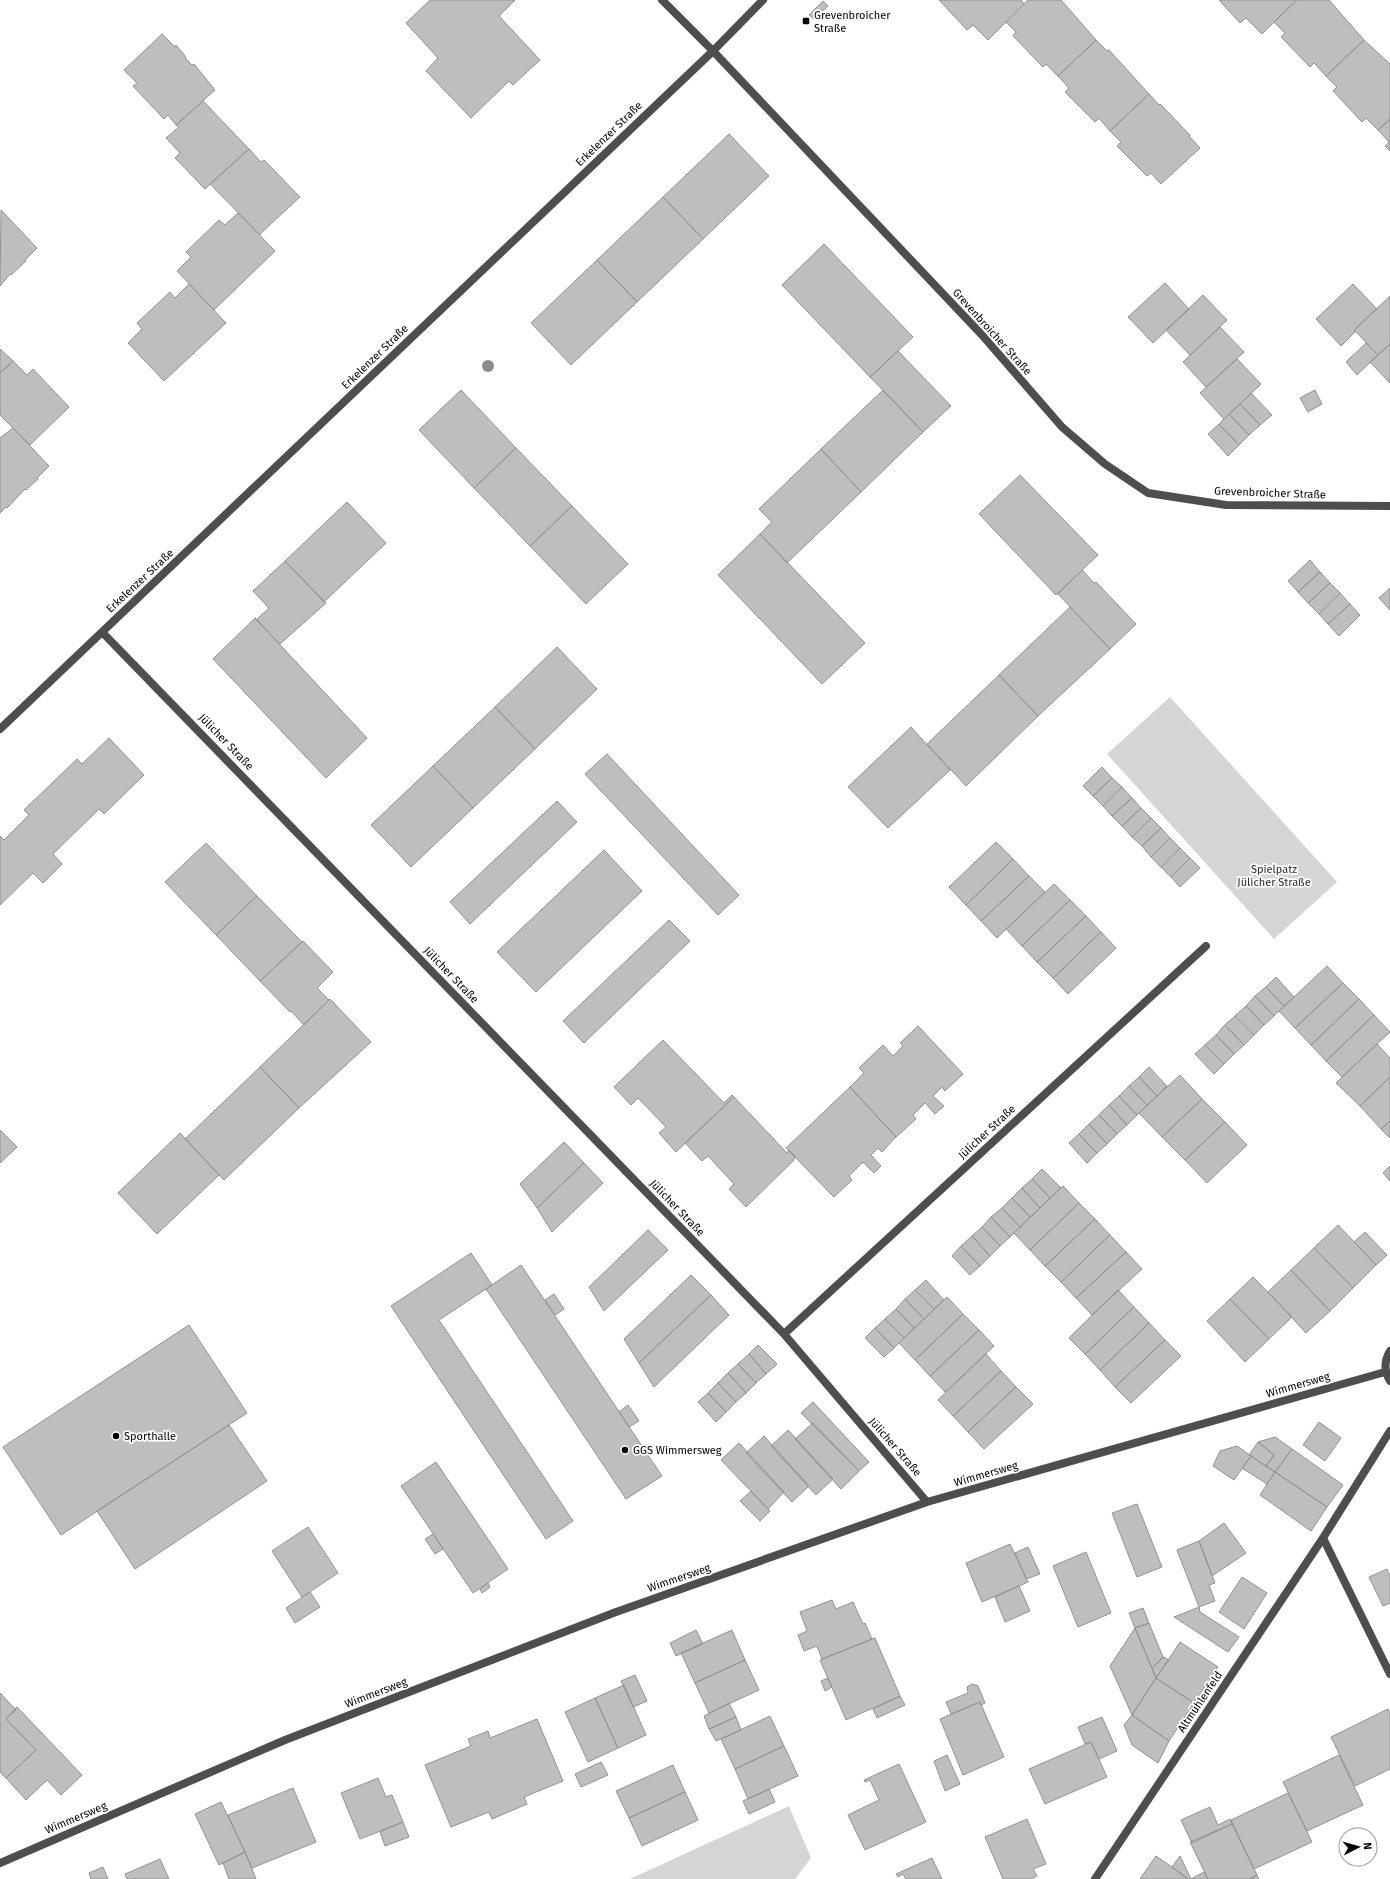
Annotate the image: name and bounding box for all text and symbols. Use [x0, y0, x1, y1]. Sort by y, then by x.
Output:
place label: Grevenbroicher Straße [814, 9, 891, 35]
marker: Grevenbroicher Straße [801, 16, 811, 26]
street label: Erkelenzer Straße [573, 99, 645, 169]
street label: Grevenbroicher Straße [950, 286, 1034, 378]
street label: Erkelenzer Straße [339, 322, 411, 392]
street label: Grevenbroicher Straße [1214, 485, 1326, 501]
street label: Erkelenzer Straße [104, 546, 176, 616]
street label: Jülicher Straße [196, 711, 256, 773]
park label: Spielpatz Jülicher Straße [1237, 863, 1311, 889]
street label: Jülicher Straße [421, 944, 481, 1006]
street label: Jülicher Straße [956, 1102, 1018, 1162]
street label: Jülicher Straße [647, 1177, 707, 1239]
street label: Wimmersweg [1265, 1370, 1332, 1400]
street label: Jülicher Straße [866, 1415, 924, 1479]
place label: Sporthalle [124, 1430, 176, 1443]
marker: Sporthalle [111, 1431, 121, 1441]
place label: GGS Wimmersweg [633, 1444, 722, 1457]
marker: GGS Wimmersweg [620, 1445, 630, 1455]
street label: Wimmersweg [953, 1459, 1020, 1489]
street label: Wimmersweg [646, 1561, 712, 1595]
street label: Altmühlenfeld [1175, 1669, 1225, 1735]
street label: Wimmersweg [343, 1675, 409, 1711]
street label: Wimmersweg [43, 1799, 109, 1837]
north arrow [1338, 1827, 1378, 1867]
text: N [1361, 1842, 1374, 1850]

